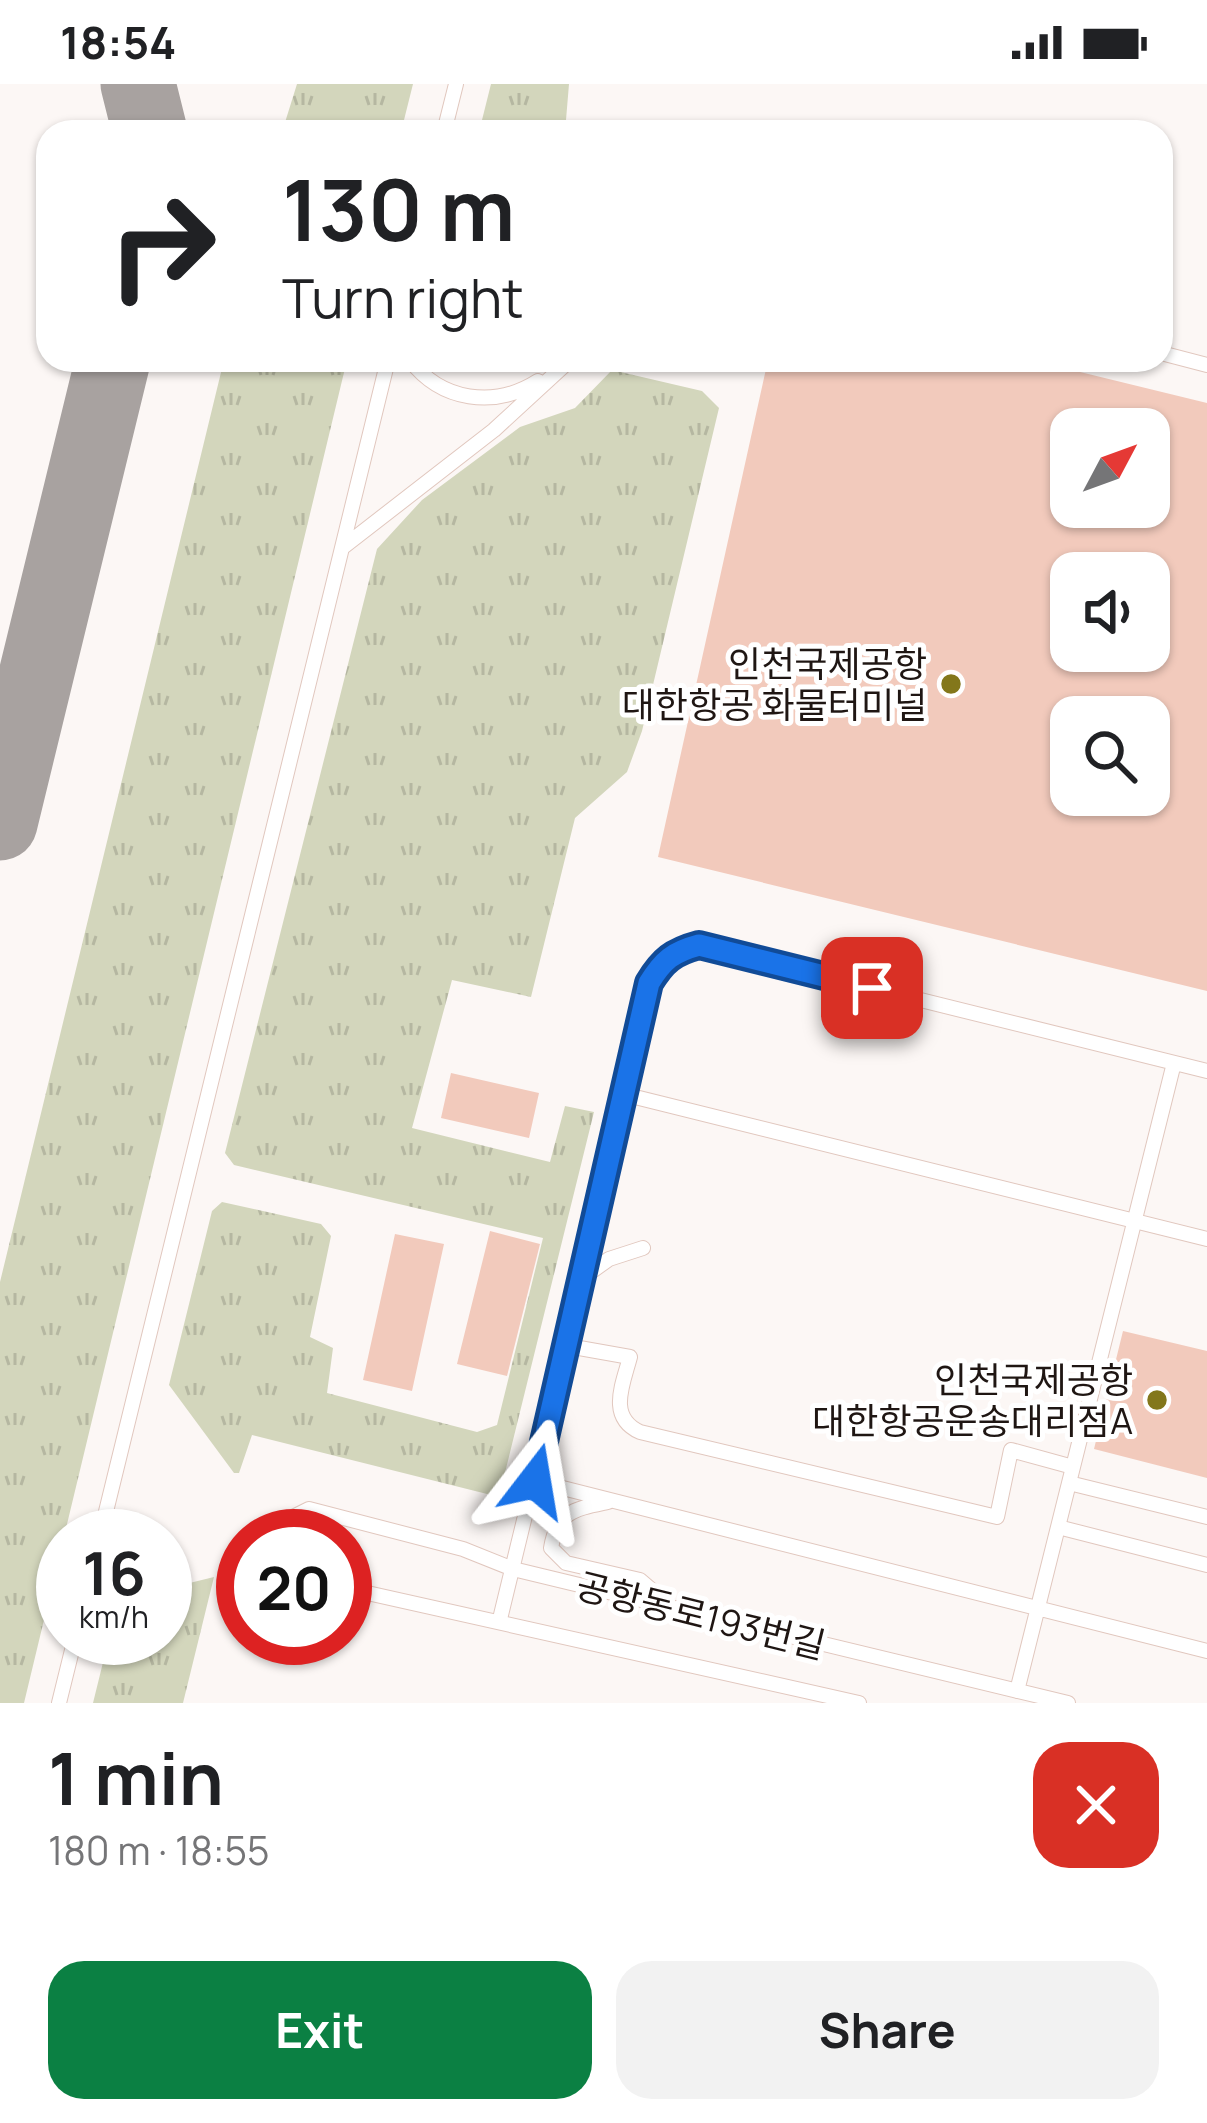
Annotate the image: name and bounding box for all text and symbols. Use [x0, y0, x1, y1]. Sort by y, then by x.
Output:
text: 18:54 [60, 11, 176, 73]
text: 130 m [282, 151, 515, 266]
icon: right [84, 168, 240, 324]
text: Turn right [282, 260, 524, 334]
north arrow [1050, 408, 1170, 528]
map controls [1050, 408, 1170, 816]
button: sound [1050, 552, 1170, 672]
place label: 인천국제공항 대한항공 화물터미널 [622, 639, 927, 729]
marker: 인천국제공항 대한항공 화물터미널 [938, 671, 964, 697]
button: search [1050, 696, 1170, 816]
pin [821, 937, 923, 1039]
icon: arrive [839, 955, 905, 1021]
place label: 인천국제공항 대한항공운송대리점A [812, 1355, 1133, 1445]
marker: 인천국제공항 대한항공운송대리점A [1144, 1387, 1170, 1413]
position arrow [472, 1418, 598, 1544]
speed limit sign: 20 [216, 1509, 372, 1665]
text: 16 [82, 1531, 146, 1613]
street label: 공항동로193번길 [571, 1560, 831, 1670]
text: km/h [79, 1596, 149, 1637]
text: 1 min [48, 1728, 224, 1827]
button: close [1033, 1742, 1159, 1868]
text: 180 m · 18:55 [48, 1823, 270, 1877]
button: Exit [48, 1961, 592, 2099]
button: Share [616, 1961, 1159, 2099]

